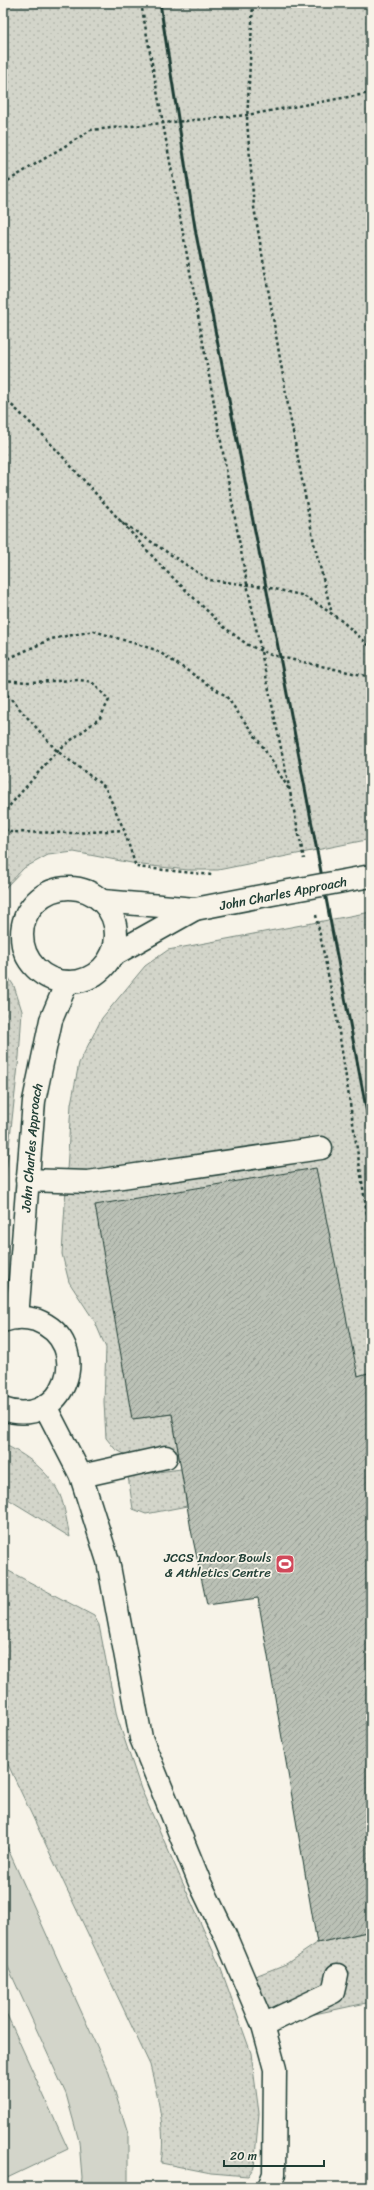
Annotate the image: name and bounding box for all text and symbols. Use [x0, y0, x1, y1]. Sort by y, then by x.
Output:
street label: John Charles Approach [216, 870, 349, 917]
street label: John Charles Approach [14, 1081, 50, 1214]
place label: JCCS Indoor Bowls & Athletics Centre [163, 1546, 272, 1584]
sports icon: JCCS Indoor Bowls & Athletics Centre [274, 1553, 296, 1575]
scale bar [224, 2142, 324, 2168]
text: 20 m [230, 2145, 257, 2167]

